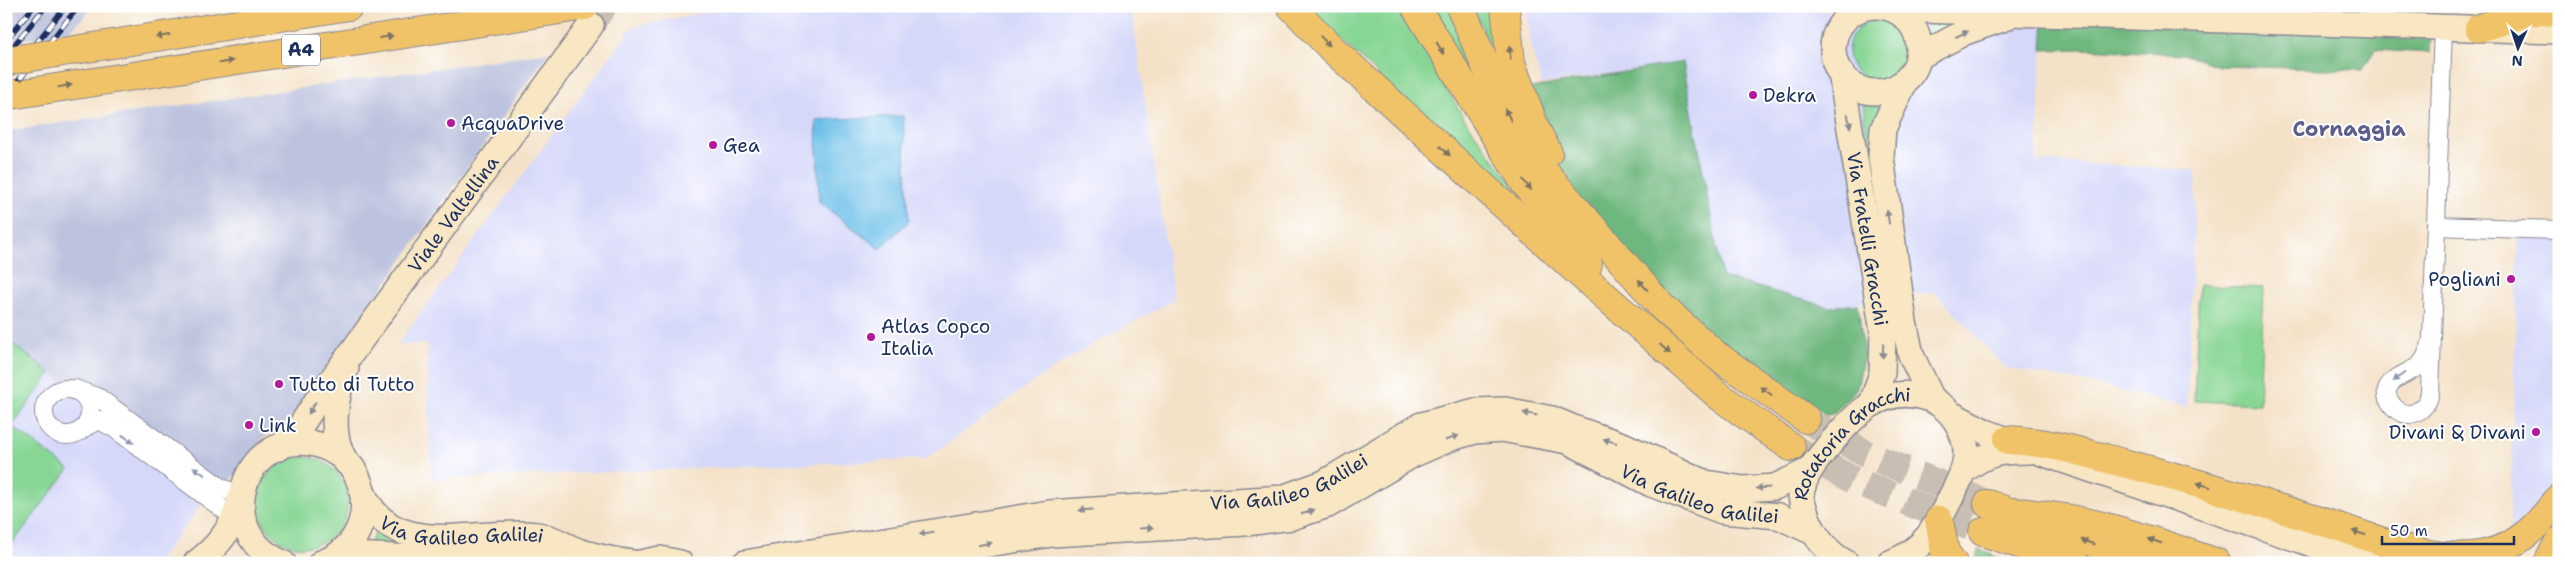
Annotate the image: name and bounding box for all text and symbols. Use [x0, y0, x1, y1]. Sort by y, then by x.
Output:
north arrow [2492, 22, 2542, 72]
one-way arrow [1955, 30, 1969, 38]
one-way arrow [154, 32, 170, 40]
one-way arrow [379, 32, 395, 40]
road number: A4 [282, 34, 320, 66]
one-way arrow [1318, 35, 1330, 47]
one-way arrow [1435, 42, 1444, 55]
one-way arrow [1506, 45, 1514, 61]
text: N [2511, 52, 2523, 70]
one-way arrow [218, 57, 234, 65]
one-way arrow [58, 82, 74, 90]
place label: Dekra [1763, 83, 1816, 108]
marker: Dekra [1747, 89, 1759, 101]
one-way arrow [1503, 108, 1512, 121]
place label: AcquaDrive [461, 111, 564, 136]
one-way arrow [1846, 113, 1854, 129]
district label: Cornaggia [2292, 115, 2406, 143]
marker: AcquaDrive [445, 117, 457, 129]
place label: Gea [723, 133, 760, 158]
marker: Gea [707, 139, 719, 151]
one-way arrow [1438, 145, 1450, 157]
street label: Via Fratelli Gracchi [1841, 150, 1894, 328]
street label: Viale Valtellina [402, 151, 504, 278]
one-way arrow [1521, 178, 1532, 191]
one-way arrow [1884, 208, 1892, 224]
place label: Pogliani [2428, 267, 2501, 292]
marker: Pogliani [2505, 273, 2517, 285]
one-way arrow [1637, 280, 1649, 292]
place label: Atlas Copco Italia [881, 314, 990, 361]
marker: Atlas Copco Italia [865, 331, 877, 343]
one-way arrow [1659, 343, 1671, 355]
one-way arrow [1879, 343, 1887, 359]
place label: Tutto di Tutto [289, 372, 415, 397]
one-way arrow [2392, 372, 2405, 382]
marker: Tutto di Tutto [273, 378, 285, 390]
street label: Rotatoria Gracchi [1789, 382, 1911, 502]
one-way arrow [1759, 386, 1773, 396]
one-way arrow [308, 402, 317, 415]
one-way arrow [1521, 410, 1537, 418]
place label: Link [259, 413, 297, 438]
marker: Link [243, 419, 255, 431]
place label: Divani & Divani [2389, 420, 2526, 445]
marker: Divani & Divani [2530, 426, 2542, 438]
one-way arrow [121, 433, 134, 443]
one-way arrow [1444, 434, 1459, 441]
one-way arrow [1602, 437, 1617, 445]
street label: Via Galileo Galilei [1209, 448, 1372, 516]
street label: Via Galileo Galilei [1616, 458, 1780, 529]
one-way arrow [193, 466, 206, 477]
one-way arrow [2196, 481, 2211, 489]
one-way arrow [1755, 484, 1771, 492]
one-way arrow [1078, 506, 1094, 514]
one-way arrow [1300, 508, 1315, 516]
street label: Via Galileo Galilei [374, 510, 546, 550]
scale bar [2382, 514, 2515, 546]
text: 50 m [2390, 521, 2428, 541]
one-way arrow [1139, 524, 1155, 532]
one-way arrow [917, 529, 933, 537]
one-way arrow [2352, 529, 2367, 537]
one-way arrow [2080, 537, 2095, 545]
one-way arrow [2147, 537, 2162, 544]
one-way arrow [977, 540, 993, 548]

